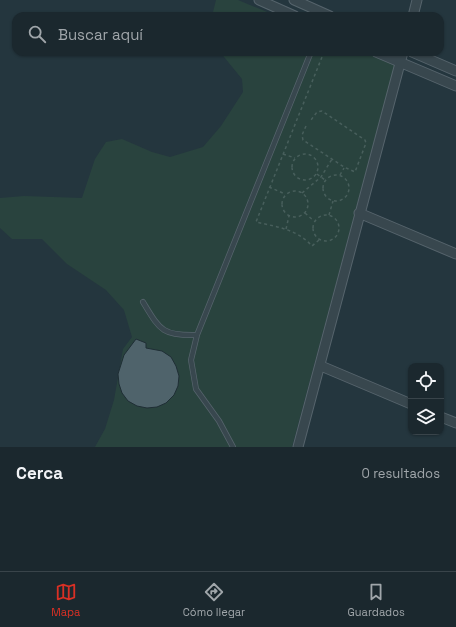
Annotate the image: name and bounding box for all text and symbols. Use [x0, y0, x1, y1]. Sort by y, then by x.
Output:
search box [12, 12, 444, 56]
icon: search [26, 23, 48, 45]
text: Buscar aquí [58, 25, 143, 44]
map controls [408, 363, 444, 435]
button: locate [408, 363, 444, 399]
button: layers [408, 399, 444, 435]
text: Cerca [16, 462, 63, 484]
text: 0 resultados [361, 465, 440, 482]
tab: Mapa [51, 581, 80, 619]
tab: Cómo llegar [183, 581, 245, 619]
tab: Guardados [348, 581, 405, 619]

